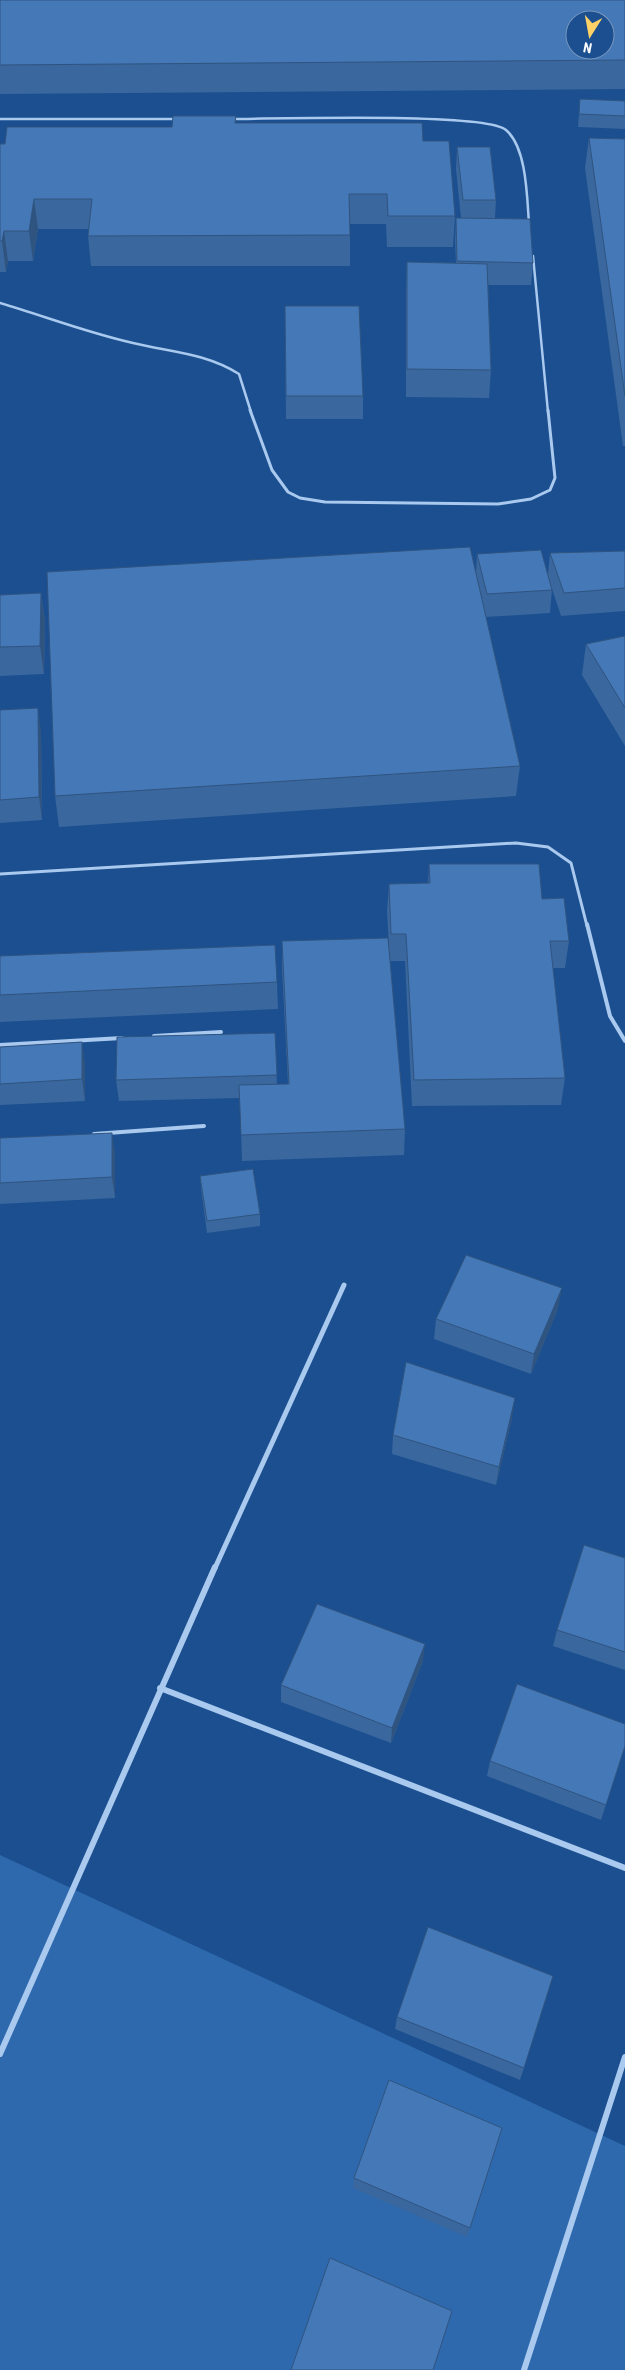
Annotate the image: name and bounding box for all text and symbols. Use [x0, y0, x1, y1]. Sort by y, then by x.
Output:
north arrow [565, 10, 615, 60]
text: N [582, 39, 593, 56]

